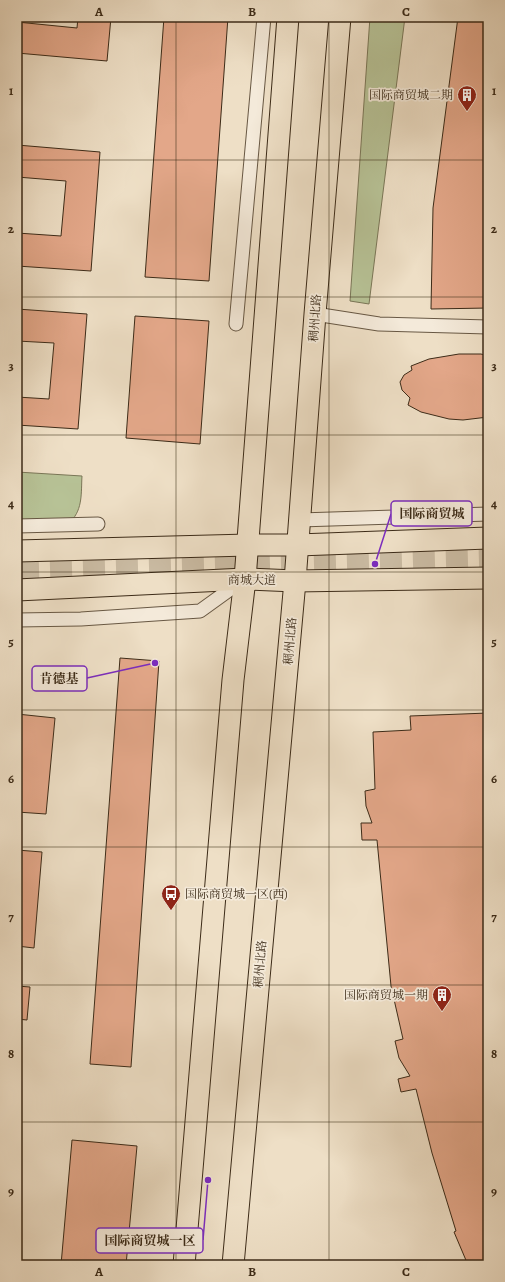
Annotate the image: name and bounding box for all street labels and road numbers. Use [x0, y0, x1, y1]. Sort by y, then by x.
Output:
street label: 稠州北路 [305, 293, 325, 343]
street label: 商城大道 [228, 572, 276, 588]
street label: 稠州北路 [280, 616, 300, 666]
street label: 稠州北路 [250, 939, 270, 989]

